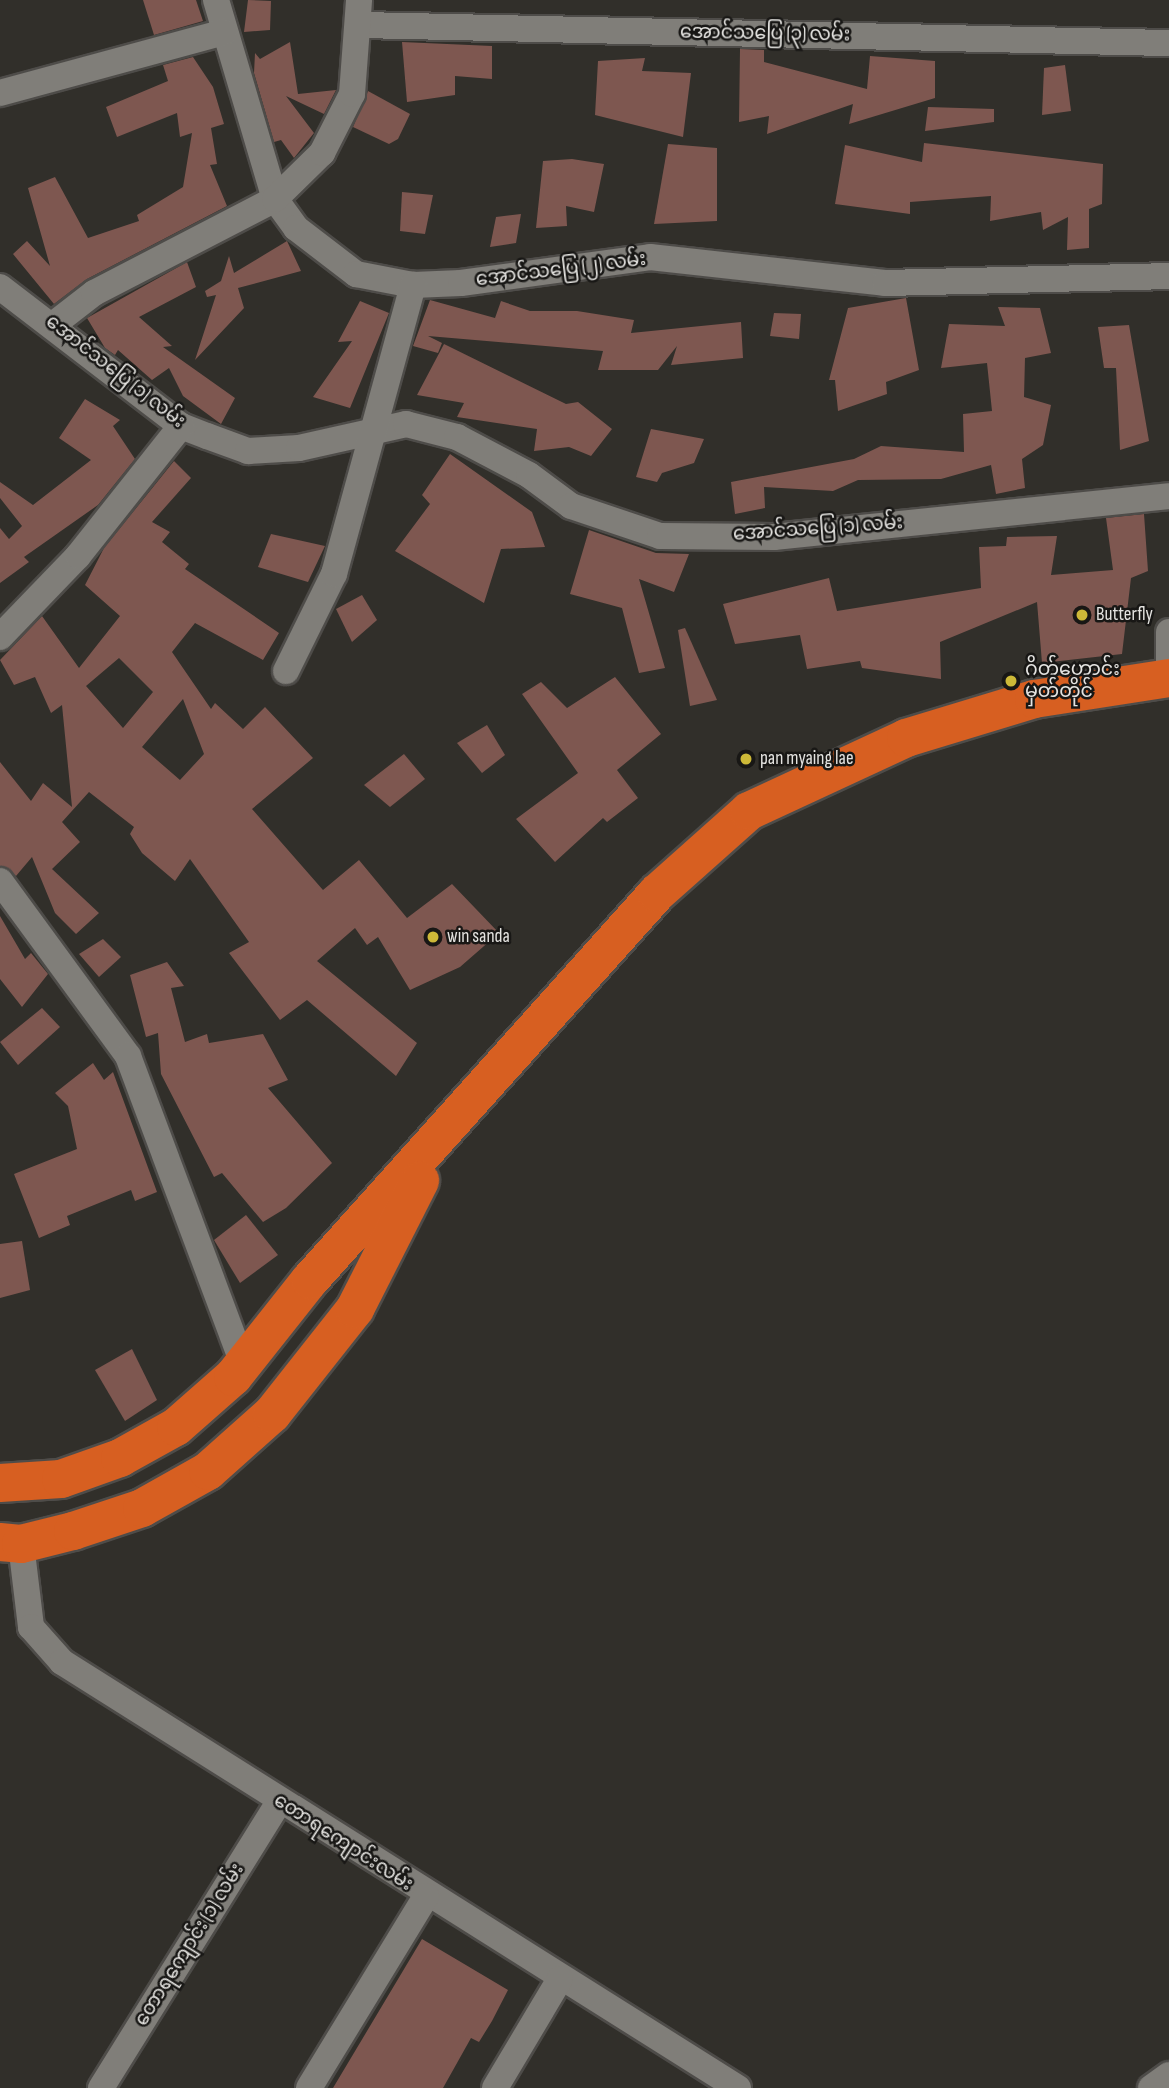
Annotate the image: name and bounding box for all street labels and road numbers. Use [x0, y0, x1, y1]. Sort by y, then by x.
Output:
street label: အောင်သပြေ (၃) လမ်း [680, 21, 850, 47]
street label: အောင်သပြေ (၂) လမ်း [475, 248, 647, 292]
street label: အောင်သပြေ (၁) လမ်း [41, 311, 189, 433]
street label: အောင်သပြေ (၁) လမ်း [732, 512, 904, 546]
street label: တောရကျောင်းလမ်း [269, 1790, 417, 1896]
street label: တောရကျောင်း (၁) လမ်း [131, 1860, 249, 2030]

